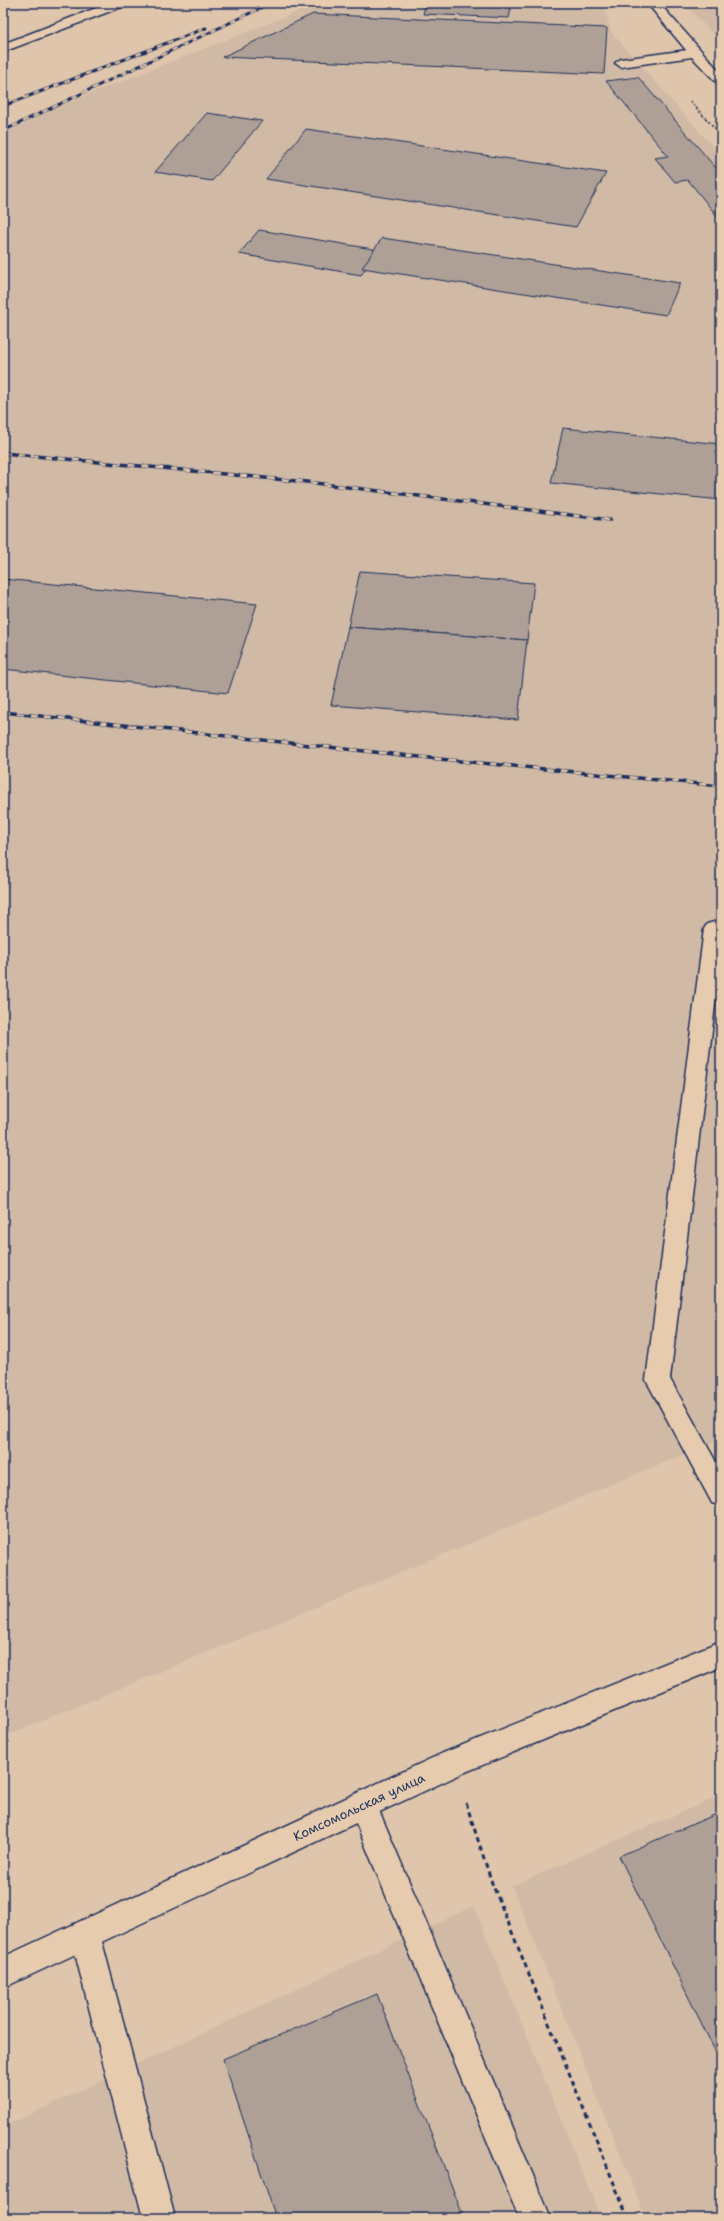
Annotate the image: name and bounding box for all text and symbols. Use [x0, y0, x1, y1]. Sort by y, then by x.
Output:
street label: Комсомольская улица [290, 1769, 428, 1845]

